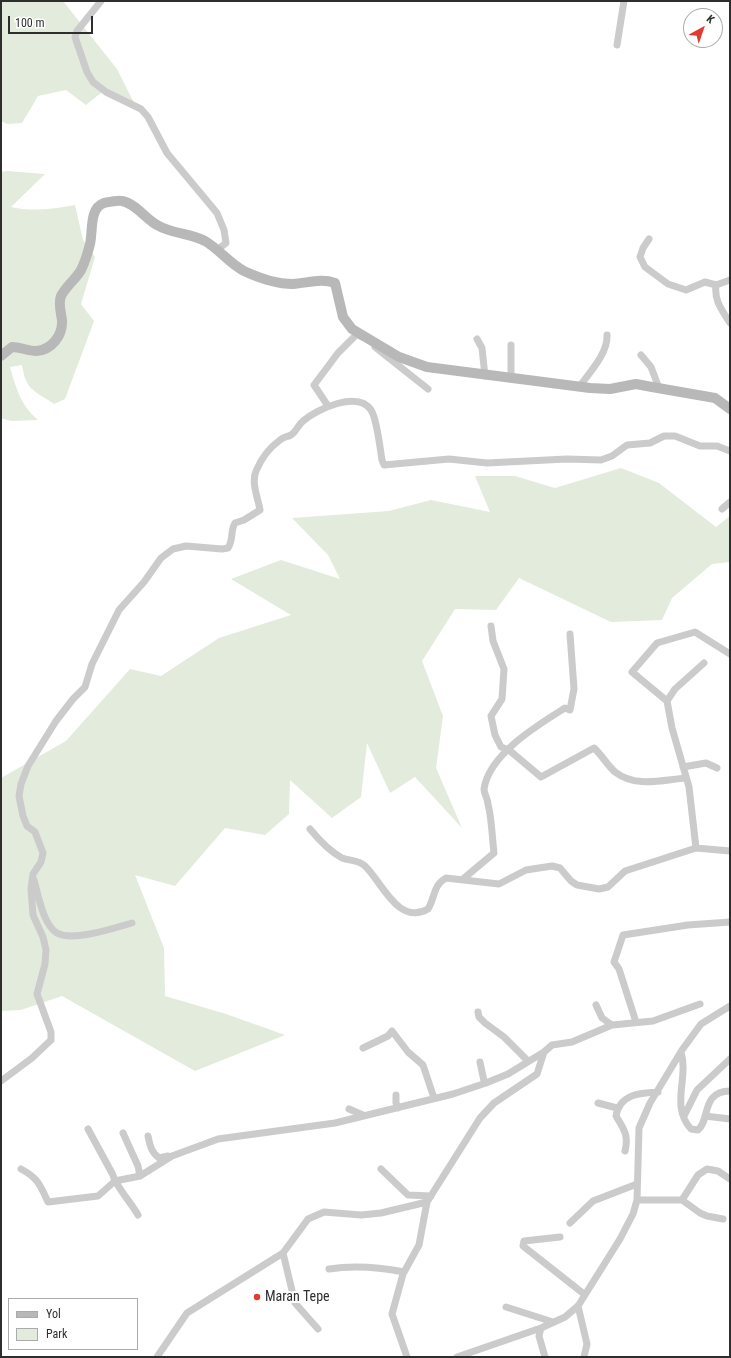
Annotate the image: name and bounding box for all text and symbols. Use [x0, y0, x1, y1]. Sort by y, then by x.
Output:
scale bar [10, 8, 95, 34]
north arrow [683, 8, 723, 48]
text: K [704, 12, 717, 26]
text: 100 m [15, 16, 45, 30]
place label: Maran Tepe [265, 1289, 330, 1305]
marker: Maran Tepe [252, 1292, 262, 1302]
legend [8, 1298, 138, 1350]
text: Yol [46, 1307, 61, 1321]
text: Park [46, 1327, 67, 1341]

